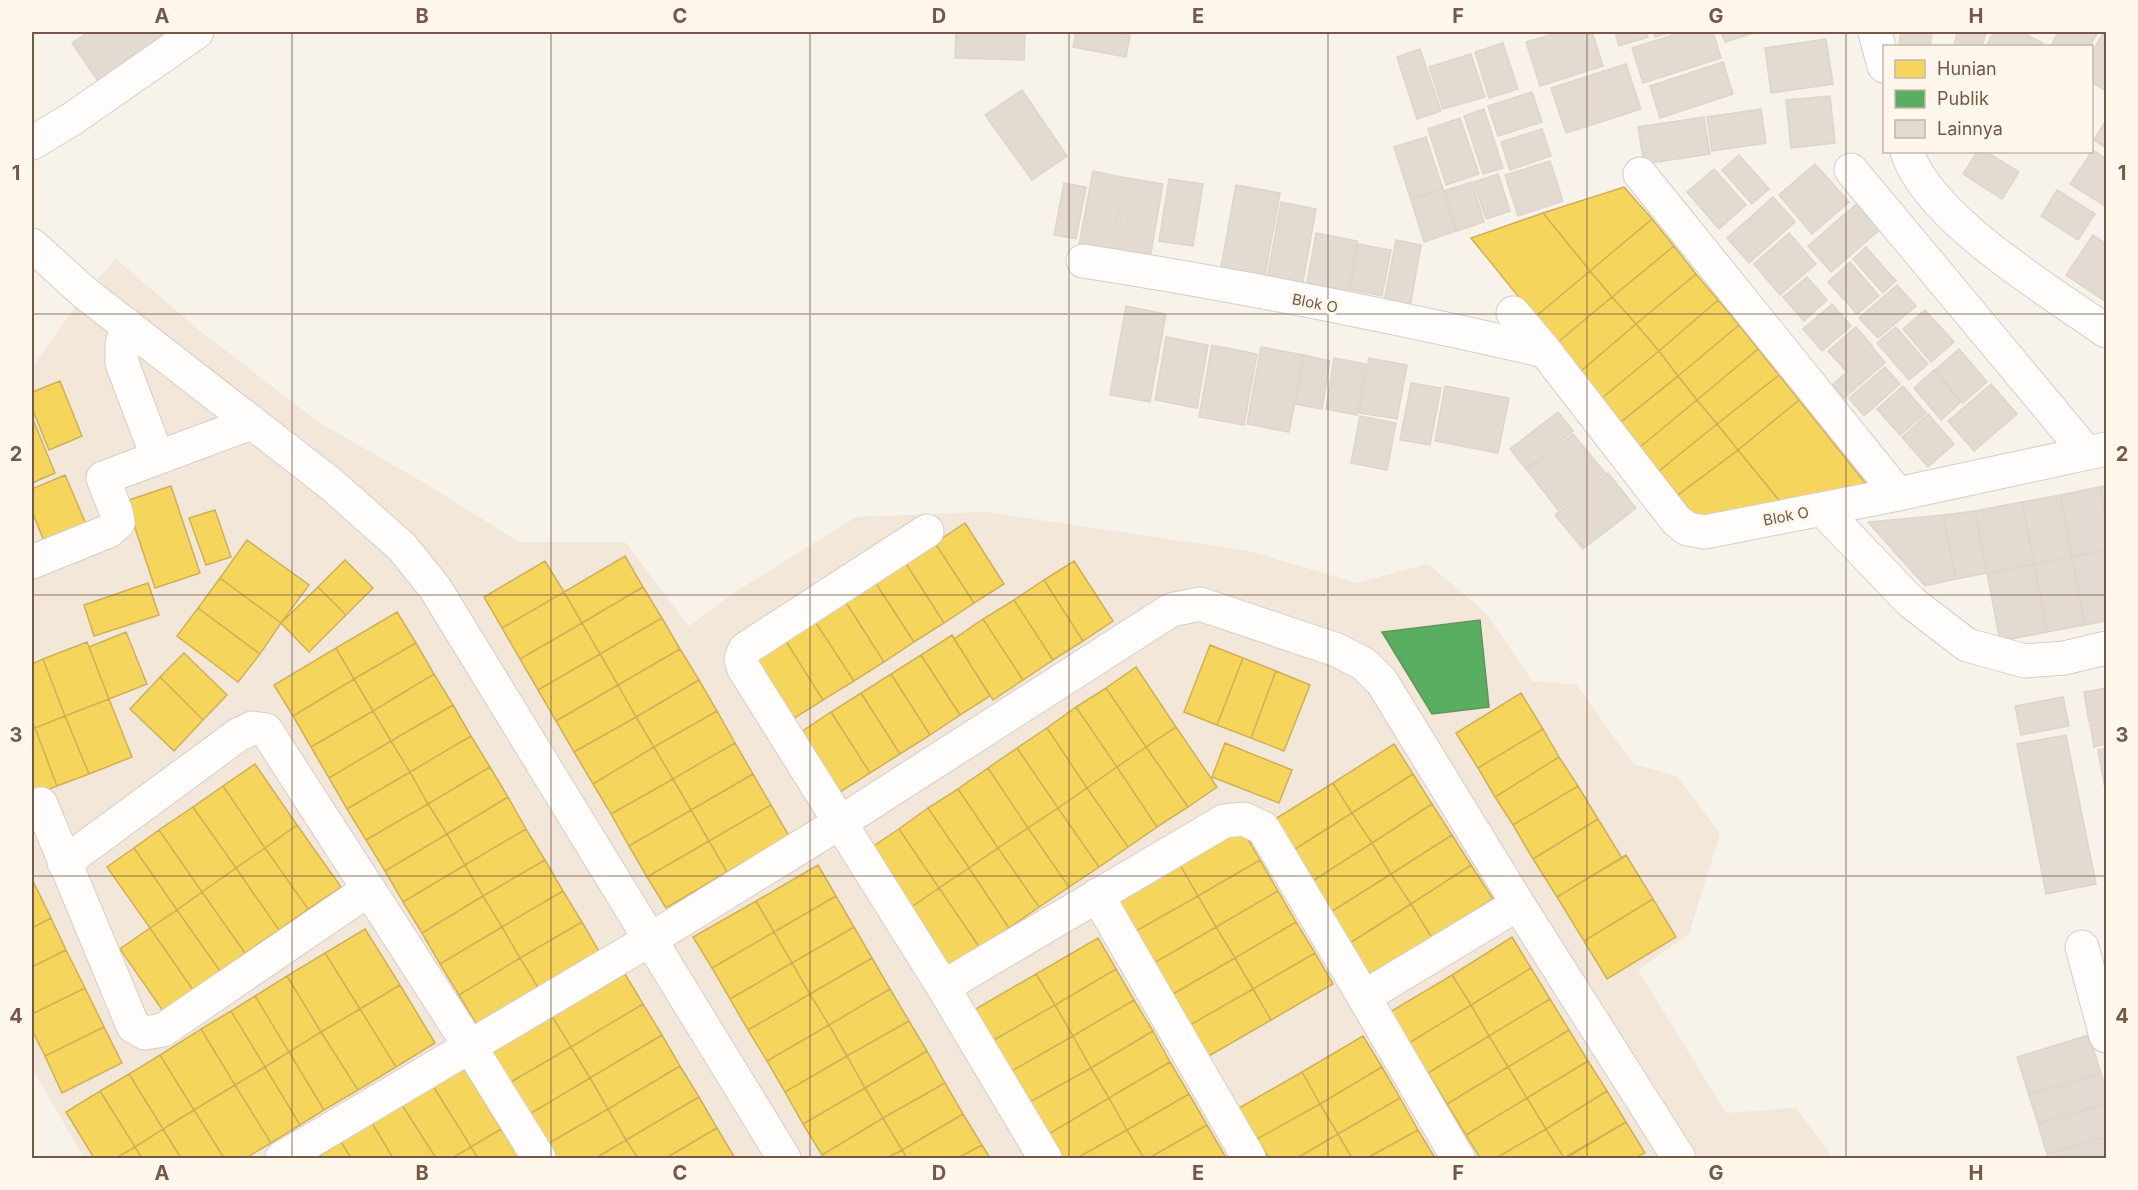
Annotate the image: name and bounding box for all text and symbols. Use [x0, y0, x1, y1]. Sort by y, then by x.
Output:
text: A [155, 4, 170, 28]
text: B [415, 4, 429, 28]
text: C [673, 4, 687, 28]
text: D [932, 4, 946, 28]
text: E [1192, 4, 1204, 28]
text: F [1452, 4, 1464, 28]
text: G [1708, 4, 1724, 28]
text: H [1969, 4, 1983, 28]
legend [1883, 45, 2093, 153]
text: Hunian [1937, 58, 1997, 79]
text: Publik [1937, 88, 1989, 109]
text: Lainnya [1937, 118, 2003, 139]
text: 1 [12, 161, 20, 185]
text: 1 [2118, 161, 2126, 185]
street label: Blok O [1290, 289, 1340, 317]
text: 2 [10, 442, 22, 466]
text: 2 [2116, 442, 2128, 466]
street label: Blok O [1761, 502, 1811, 530]
text: 3 [10, 723, 22, 747]
text: 3 [2116, 723, 2128, 747]
text: 4 [9, 1004, 23, 1028]
text: 4 [2115, 1004, 2129, 1028]
text: A [155, 1161, 170, 1185]
text: B [415, 1161, 429, 1185]
text: C [673, 1161, 687, 1185]
text: D [932, 1161, 946, 1185]
text: E [1192, 1161, 1204, 1185]
text: F [1452, 1161, 1464, 1185]
text: G [1708, 1161, 1724, 1185]
text: H [1969, 1161, 1983, 1185]

